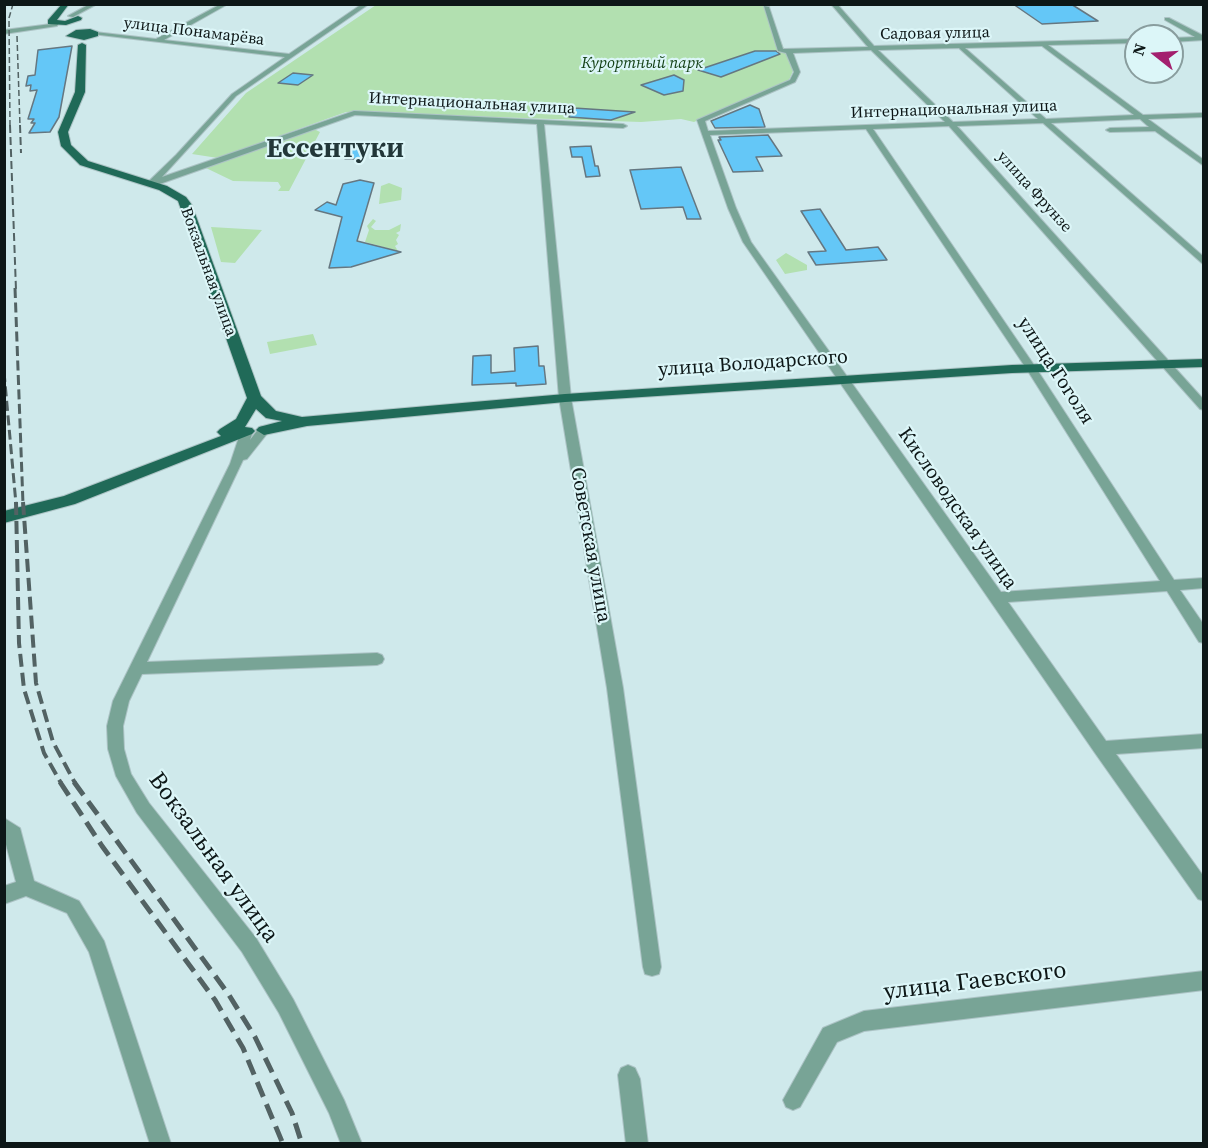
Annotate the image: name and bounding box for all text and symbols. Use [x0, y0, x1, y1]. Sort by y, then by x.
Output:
street label: улица Понамарёва [123, 14, 265, 50]
street label: Садовая улица [880, 23, 990, 45]
north arrow [1124, 24, 1184, 84]
text: N [1126, 41, 1151, 58]
park label: Курортный парк [581, 54, 703, 74]
street label: Интернациональная улица [368, 89, 576, 119]
street label: Интернациональная улица [850, 97, 1058, 123]
district label: Ессентуки [266, 134, 404, 166]
street label: улица Фрунзе [992, 147, 1076, 237]
street label: Вокзальная улица [176, 205, 240, 339]
street label: улица Гоголя [1011, 313, 1099, 429]
street label: улица Володарского [657, 345, 849, 383]
street label: Кисловодская улица [892, 423, 1022, 595]
street label: Советская улица [565, 466, 615, 624]
street label: Вокзальная улица [142, 767, 284, 949]
street label: улица Гаевского [882, 956, 1068, 1008]

